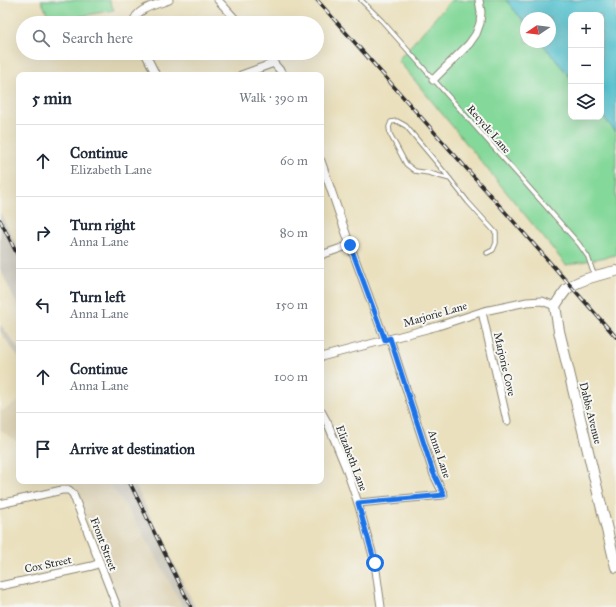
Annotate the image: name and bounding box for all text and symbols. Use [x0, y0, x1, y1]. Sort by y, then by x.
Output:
north arrow [520, 12, 556, 48]
map controls [568, 12, 604, 120]
button: + [568, 12, 604, 48]
search box [16, 16, 324, 60]
icon: search [30, 27, 52, 49]
text: Search here [62, 29, 133, 47]
button: − [568, 48, 604, 84]
button: layers [568, 84, 604, 120]
text: 5 min [32, 88, 72, 109]
text: Walk · 390 m [239, 90, 308, 106]
street label: Recycle Lane [464, 102, 513, 156]
text: Continue [70, 144, 128, 162]
icon: ahead [32, 150, 54, 172]
text: 60 m [280, 153, 308, 169]
text: Elizabeth Lane [70, 162, 152, 178]
text: Turn right [70, 216, 135, 234]
icon: right [32, 222, 54, 244]
text: 80 m [280, 225, 308, 241]
text: Anna Lane [70, 234, 129, 250]
route end [341, 236, 359, 254]
text: Turn left [70, 288, 126, 306]
icon: left [32, 294, 54, 316]
text: 150 m [276, 297, 308, 313]
street label: Marjorie Lane [402, 299, 469, 330]
text: Anna Lane [70, 306, 129, 322]
street label: Marjorie Cove [491, 331, 518, 398]
text: Continue [70, 360, 128, 378]
icon: ahead [32, 366, 54, 388]
text: 100 m [274, 369, 308, 385]
text: Anna Lane [70, 378, 129, 394]
street label: Dabbs Avenue [577, 381, 605, 446]
street label: Elizabeth Lane [333, 424, 370, 493]
street label: Anna Lane [425, 428, 454, 480]
icon: arrive [32, 438, 54, 460]
text: Arrive at destination [70, 440, 195, 458]
street label: Front Street [87, 516, 120, 573]
street label: Cox Street [23, 553, 73, 576]
route start [366, 554, 384, 572]

